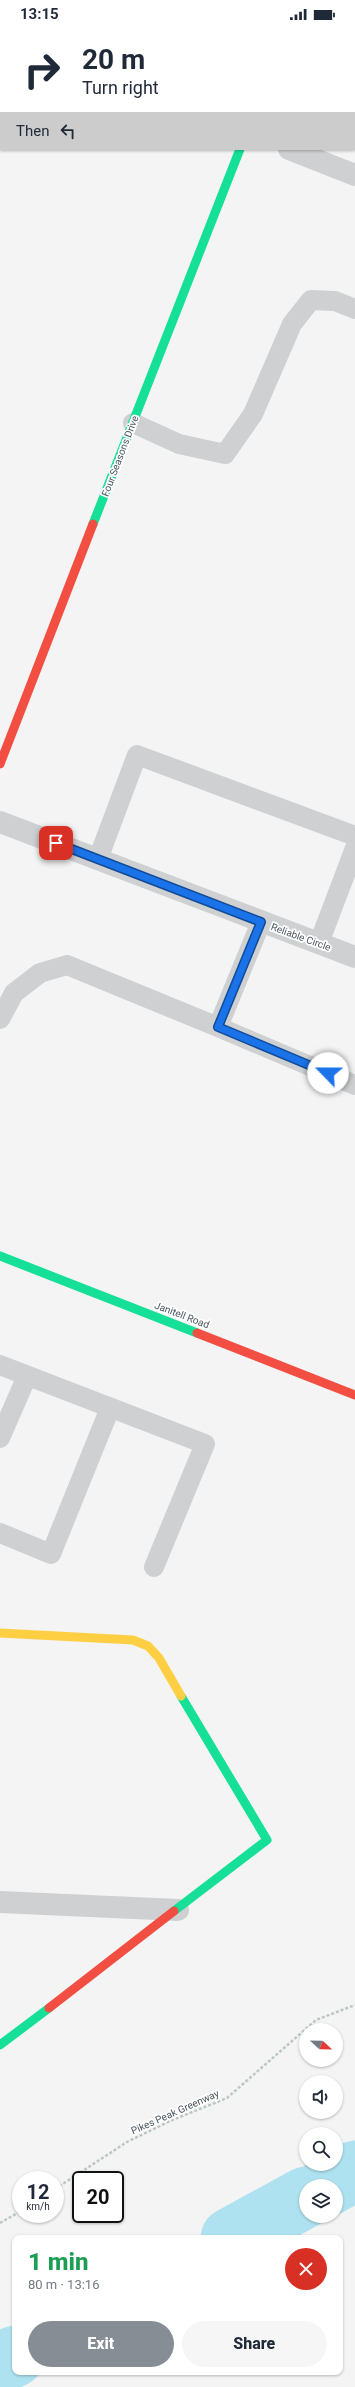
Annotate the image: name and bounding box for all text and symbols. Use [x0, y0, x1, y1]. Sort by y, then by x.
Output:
text: 13:15 [20, 5, 59, 23]
text: 20 m [82, 43, 145, 76]
icon: right [16, 44, 68, 96]
text: Turn right [82, 77, 159, 98]
icon: left [57, 120, 79, 142]
text: Then [16, 122, 49, 140]
street label: Four Seasons Drive [100, 414, 140, 498]
pin [39, 826, 73, 860]
icon: arrive [45, 832, 67, 854]
street label: Reliable Circle [270, 921, 332, 953]
position arrow [307, 1052, 349, 1094]
street label: Janitell Road [153, 1300, 211, 1330]
north arrow [299, 2023, 343, 2067]
map controls [299, 2023, 343, 2223]
button: sound [299, 2075, 343, 2119]
street label: Pikes Peak Greenway [129, 2088, 221, 2136]
button: search [299, 2127, 343, 2171]
speed limit sign: 20 [72, 2171, 124, 2223]
button: layers [299, 2179, 343, 2223]
text: 12 [27, 2180, 49, 2204]
text: km/h [26, 2201, 50, 2212]
text: 1 min [28, 2248, 89, 2276]
button: close [285, 2248, 327, 2290]
text: 80 m · 13:16 [28, 2277, 99, 2292]
button: Exit [28, 2321, 174, 2367]
button: Share [182, 2321, 327, 2367]

